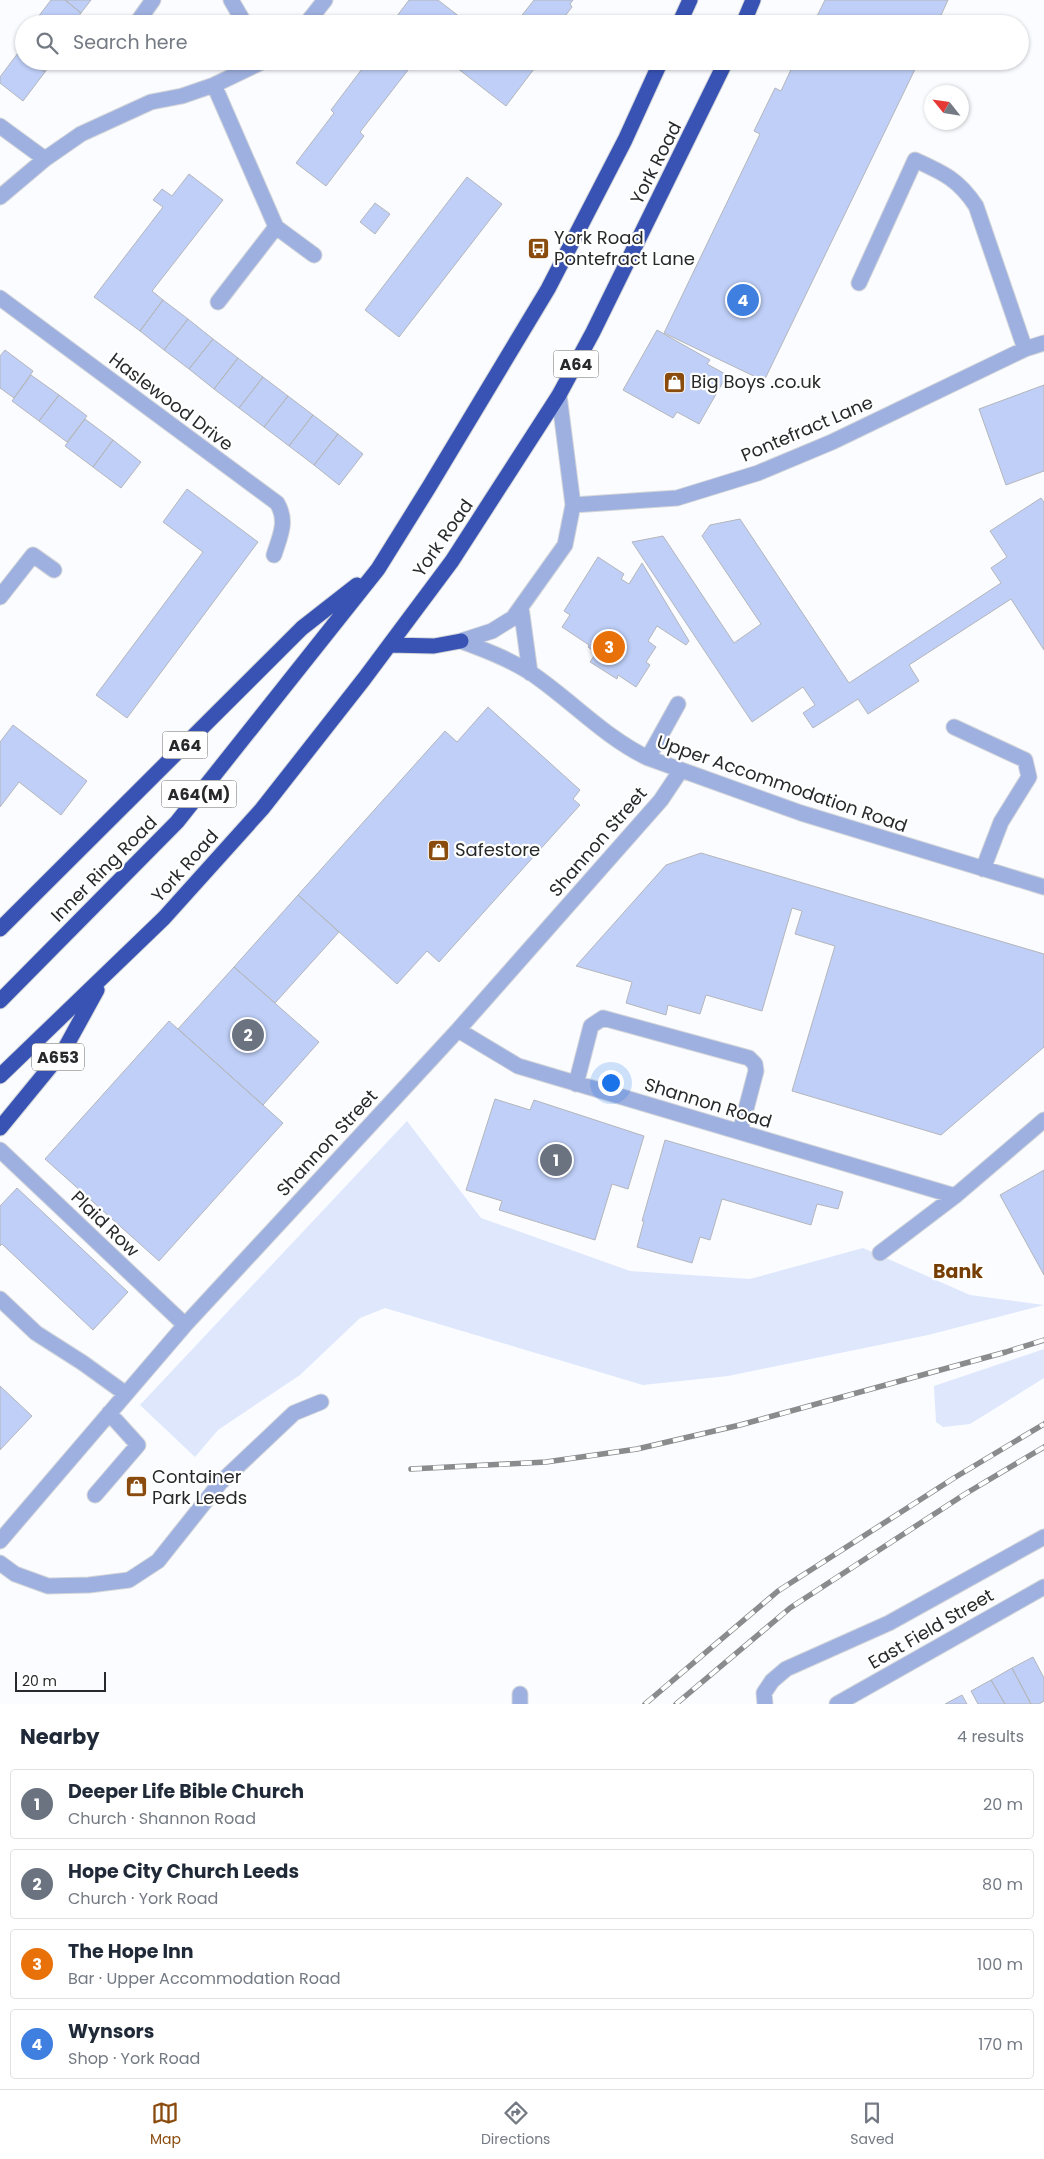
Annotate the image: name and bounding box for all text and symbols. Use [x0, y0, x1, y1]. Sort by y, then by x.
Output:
search box [15, 15, 1029, 70]
icon: search [33, 29, 61, 57]
text: Search here [73, 29, 187, 56]
north arrow [924, 85, 969, 130]
street label: York Road [624, 117, 687, 208]
place label: York Road Pontefract Lane [554, 225, 695, 271]
bus stop icon: York Road Pontefract Lane [526, 236, 550, 260]
pin: 4 [727, 281, 759, 319]
street label: Haslewood Drive [104, 347, 239, 457]
road number: A64 [554, 350, 598, 378]
place label: Big Boys .co.uk [691, 369, 822, 394]
shop icon: Big Boys .co.uk [663, 370, 687, 394]
street label: Pontefract Lane [737, 390, 877, 468]
street label: York Road [407, 494, 479, 582]
pin: 3 [593, 628, 625, 666]
street label: Upper Accommodation Road [654, 729, 911, 838]
road number: A64 [162, 732, 208, 758]
road number: A64(M) [162, 781, 236, 808]
street label: Shannon Street [543, 781, 652, 902]
street label: Inner Ring Road [45, 810, 162, 927]
street label: York Road [145, 824, 224, 907]
place label: Safestore [455, 837, 540, 862]
shop icon: Safestore [427, 838, 451, 862]
pin: 2 [232, 1016, 264, 1054]
road number: A653 [32, 1044, 84, 1070]
your location [598, 1070, 624, 1096]
street label: Shannon Road [641, 1071, 775, 1134]
street label: Shannon Street [270, 1084, 383, 1202]
pin: 1 [540, 1141, 572, 1179]
street label: Plaid Row [66, 1185, 145, 1263]
district label: Bank [933, 1258, 983, 1285]
place label: Container Park Leeds [152, 1464, 247, 1510]
shop icon: Container Park Leeds [124, 1475, 148, 1499]
street label: East Field Street [863, 1583, 998, 1675]
scale bar [15, 1669, 106, 1692]
text: 20 m [22, 1671, 57, 1691]
text: Nearby [20, 1722, 100, 1751]
text: 4 results [957, 1725, 1024, 1748]
text: Deeper Life Bible Church [68, 1778, 304, 1805]
text: 1 [34, 1793, 40, 1816]
text: 20 m [983, 1793, 1023, 1816]
text: Church · Shannon Road [68, 1807, 256, 1830]
text: Hope City Church Leeds [68, 1858, 299, 1885]
text: 2 [32, 1873, 42, 1896]
text: 80 m [982, 1873, 1023, 1896]
text: Church · York Road [68, 1887, 218, 1910]
text: The Hope Inn [68, 1938, 194, 1965]
text: 3 [32, 1953, 42, 1976]
text: 100 m [977, 1953, 1023, 1976]
text: Bar · Upper Accommodation Road [68, 1967, 341, 1990]
text: Wynsors [68, 2018, 154, 2045]
text: 4 [32, 2033, 42, 2056]
text: 170 m [978, 2033, 1023, 2056]
text: Shop · York Road [68, 2047, 200, 2070]
tab: Map [150, 2099, 181, 2150]
tab: Directions [481, 2099, 550, 2150]
tab: Saved [850, 2099, 894, 2150]

